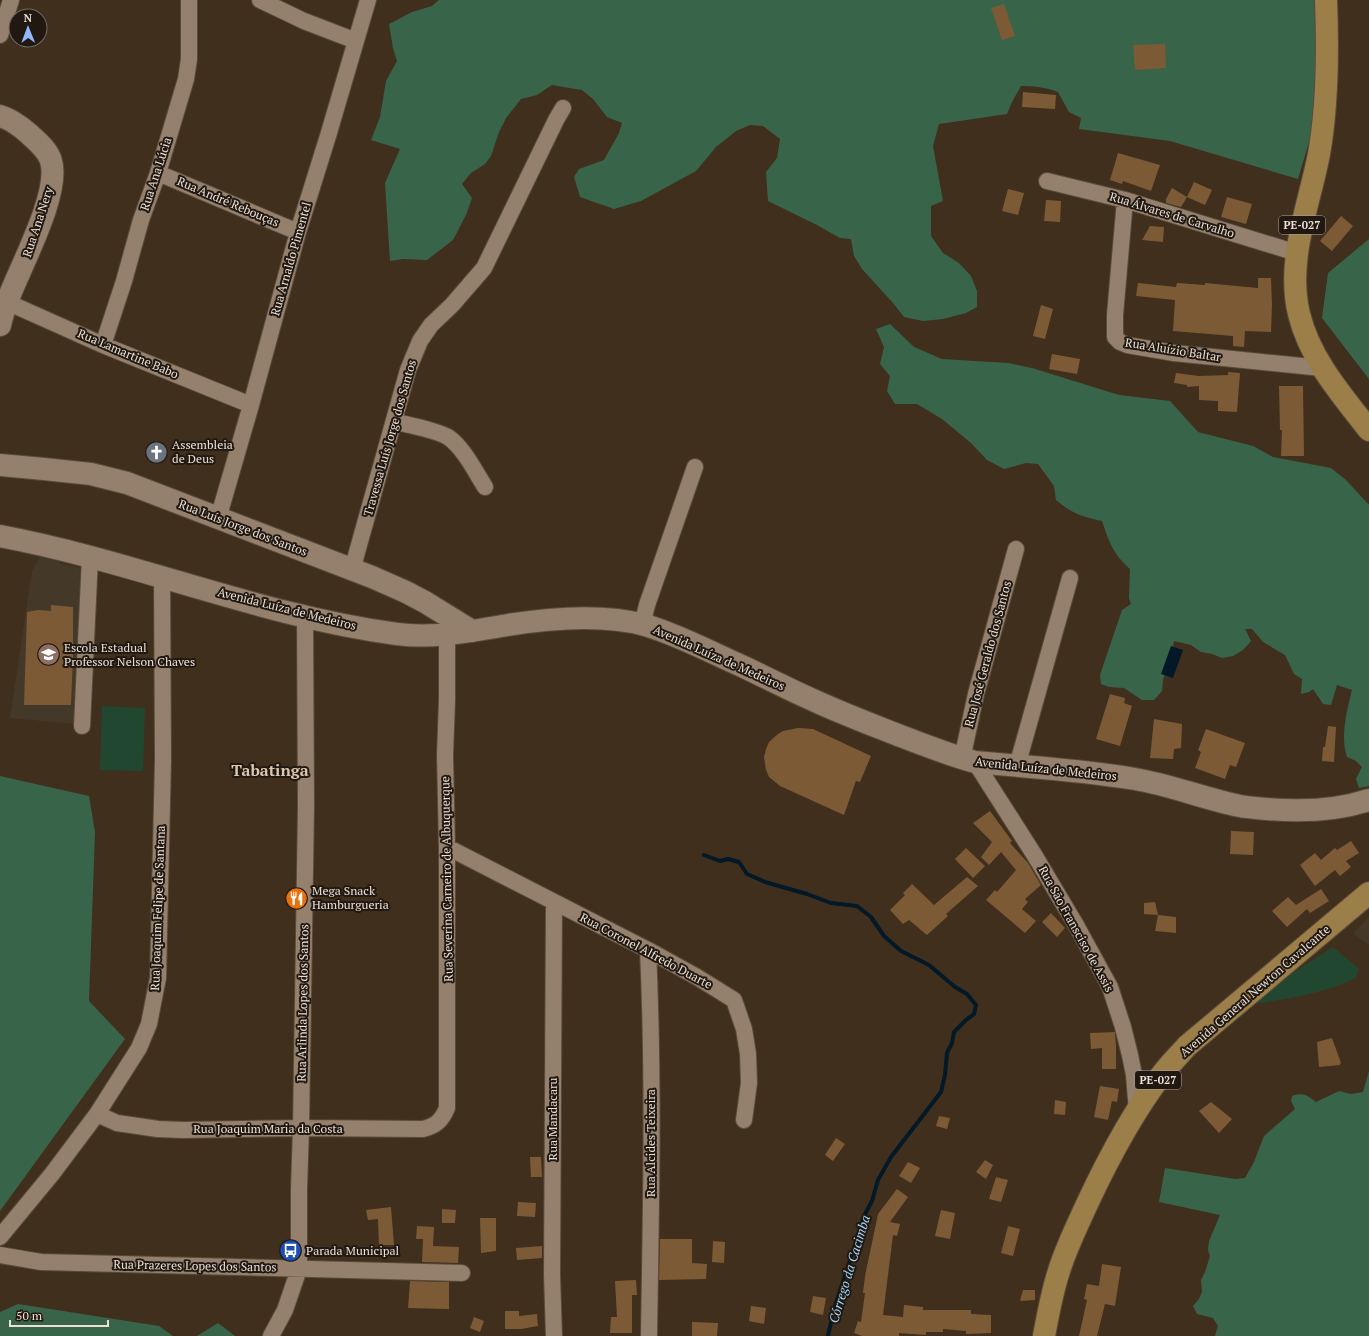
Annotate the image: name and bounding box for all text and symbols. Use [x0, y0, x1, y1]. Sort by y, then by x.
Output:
north arrow [8, 8, 48, 48]
text: N [24, 11, 33, 25]
street label: Rua Ana Lúcia [137, 135, 174, 212]
street label: Rua André Rebouças [175, 173, 281, 230]
street label: Rua Ana Nery [19, 184, 56, 259]
street label: Rua Álvares de Carvalho [1108, 188, 1237, 241]
street label: Rua Arnaldo Pimentel [267, 200, 314, 317]
road number: PE-027 [1279, 216, 1325, 234]
street label: Rua Lamartine Babo [76, 326, 181, 382]
street label: Rua Aluízio Baltar [1124, 335, 1222, 365]
street label: Travessa Luís Jorge dos Santos [360, 358, 419, 518]
place label: Assembleia de Deus [172, 437, 233, 466]
church icon: Assembleia de Deus [143, 439, 169, 465]
street label: Rua Luís Jorge dos Santos [177, 496, 310, 559]
street label: Rua José Geraldo dos Santos [961, 579, 1014, 728]
street label: Avenida Luíza de Medeiros [216, 584, 358, 633]
street label: Avenida Luíza de Medeiros [651, 622, 787, 693]
place label: Escola Estadual Professor Nelson Chaves [64, 640, 195, 669]
school or university icon: Escola Estadual Professor Nelson Chaves [36, 642, 62, 668]
street label: Avenida Luíza de Medeiros [974, 754, 1118, 783]
district label: Tabatinga [231, 759, 309, 781]
street label: Rua Severina Carneiro de Albuquerque [437, 776, 456, 982]
street label: Rua Joaquim Felipe de Santana [147, 825, 168, 991]
street label: Rua São Fransciso de Assis [1036, 863, 1117, 994]
place label: Mega Snack Hamburgueria [312, 883, 389, 912]
restaurant icon: Mega Snack Hamburgueria [284, 885, 310, 911]
street label: Rua Coronel Alfredo Duarte [578, 909, 715, 992]
street label: Avenida General Newton Cavalcante [1177, 921, 1333, 1060]
street label: Rua Arlinda Lopes dos Santos [294, 924, 311, 1082]
road number: PE-027 [1135, 1071, 1181, 1089]
street label: Rua Mandacaru [545, 1077, 560, 1160]
street label: Rua Alcides Teixeira [643, 1089, 658, 1197]
street label: Rua Joaquim Maria da Costa [193, 1121, 343, 1136]
water label: Córrego da Cacimba [824, 1213, 874, 1325]
bus stop icon: Parada Municipal [277, 1238, 303, 1264]
place label: Parada Municipal [306, 1243, 400, 1258]
street label: Rua Prazeres Lopes dos Santos [113, 1257, 277, 1274]
scale bar [10, 1302, 108, 1328]
text: 50 m [16, 1308, 43, 1323]

